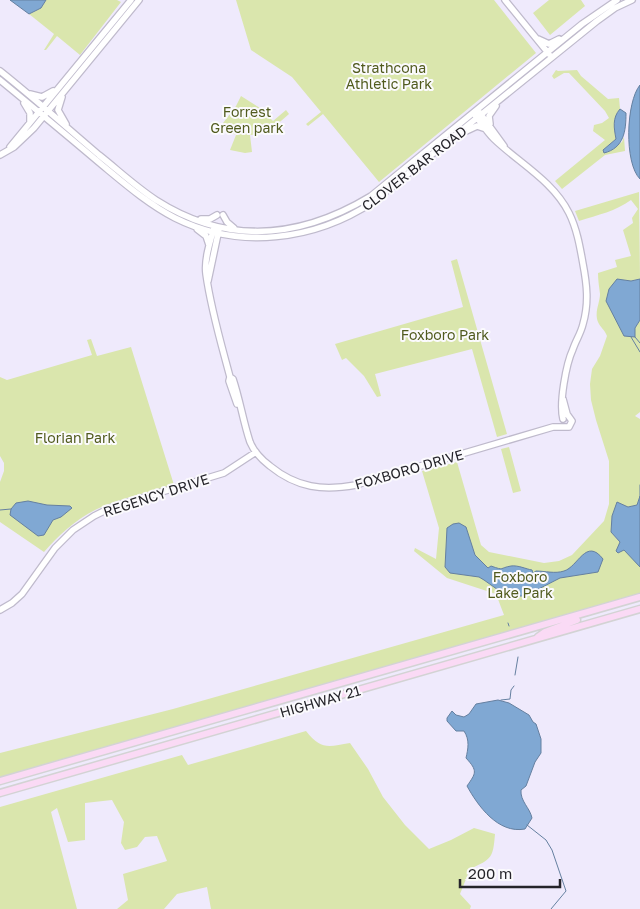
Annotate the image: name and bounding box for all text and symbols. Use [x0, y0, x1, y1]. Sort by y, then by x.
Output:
park label: Strathcona Athletic Park [346, 59, 432, 92]
park label: Forrest Green park [210, 103, 284, 136]
street label: CLOVER BAR ROAD [358, 122, 470, 214]
park label: Foxboro Park [401, 326, 489, 343]
park label: Florian Park [35, 429, 115, 446]
street label: FOXBORO DRIVE [353, 445, 465, 493]
street label: REGENCY DRIVE [101, 470, 211, 520]
park label: Foxboro Lake Park [487, 568, 553, 601]
street label: HIGHWAY 21 [278, 681, 363, 721]
scale bar [460, 856, 560, 888]
text: 200 m [468, 864, 512, 882]

